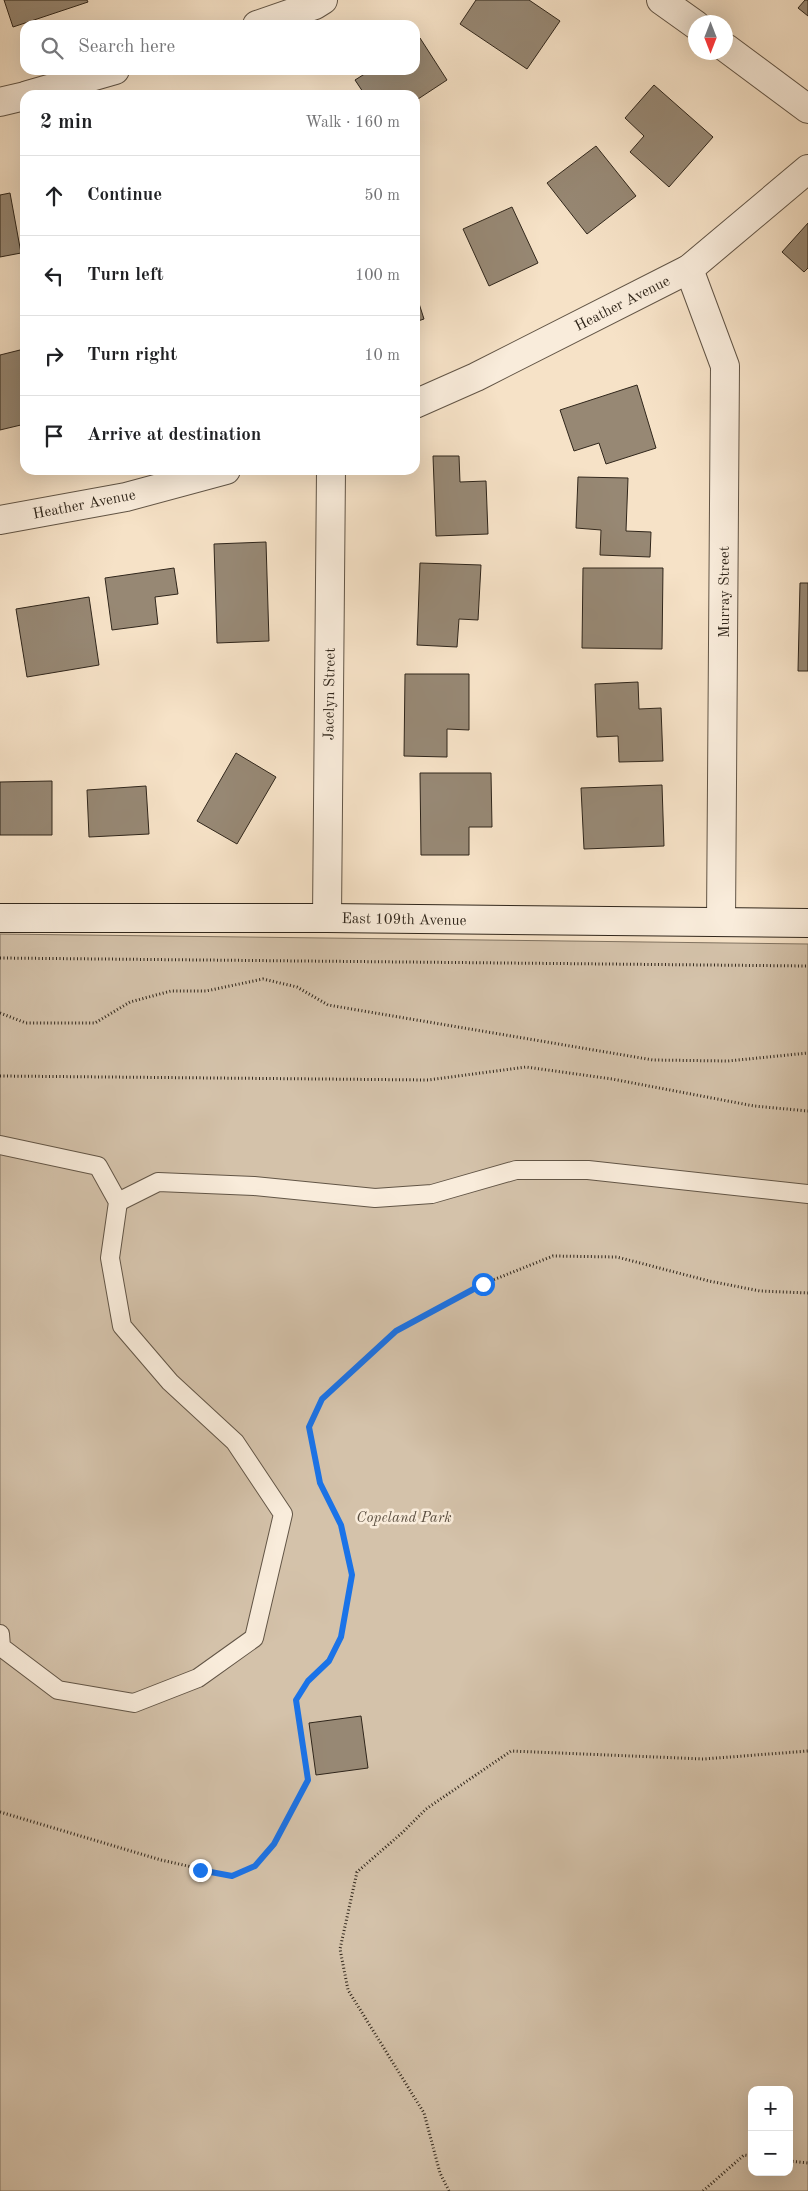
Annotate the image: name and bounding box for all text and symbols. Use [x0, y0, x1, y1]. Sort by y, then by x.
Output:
north arrow [688, 15, 733, 60]
search box [20, 20, 420, 75]
icon: search [38, 34, 66, 62]
text: Search here [78, 38, 175, 57]
text: 2 min [40, 112, 93, 133]
text: Walk · 160 m [305, 115, 400, 131]
icon: ahead [40, 182, 68, 210]
text: Continue [87, 186, 162, 205]
text: 50 m [364, 188, 400, 204]
icon: left [40, 262, 68, 290]
text: Turn left [87, 266, 164, 285]
text: 100 m [355, 268, 400, 284]
street label: Heather Avenue [573, 274, 673, 335]
icon: right [40, 342, 68, 370]
text: Turn right [87, 346, 177, 365]
text: 10 m [364, 348, 400, 364]
icon: arrive [40, 422, 68, 450]
text: Arrive at destination [87, 426, 261, 445]
street label: Heather Avenue [32, 488, 137, 523]
street label: Murray Street [718, 546, 733, 638]
street label: Jacelyn Street [322, 647, 339, 741]
street label: East 109th Avenue [341, 912, 467, 929]
route start [472, 1273, 495, 1296]
park label: Copeland Park [356, 1511, 452, 1526]
route end [189, 1859, 212, 1882]
map controls [748, 2086, 793, 2176]
button: + [748, 2086, 793, 2131]
button: − [748, 2131, 793, 2176]

